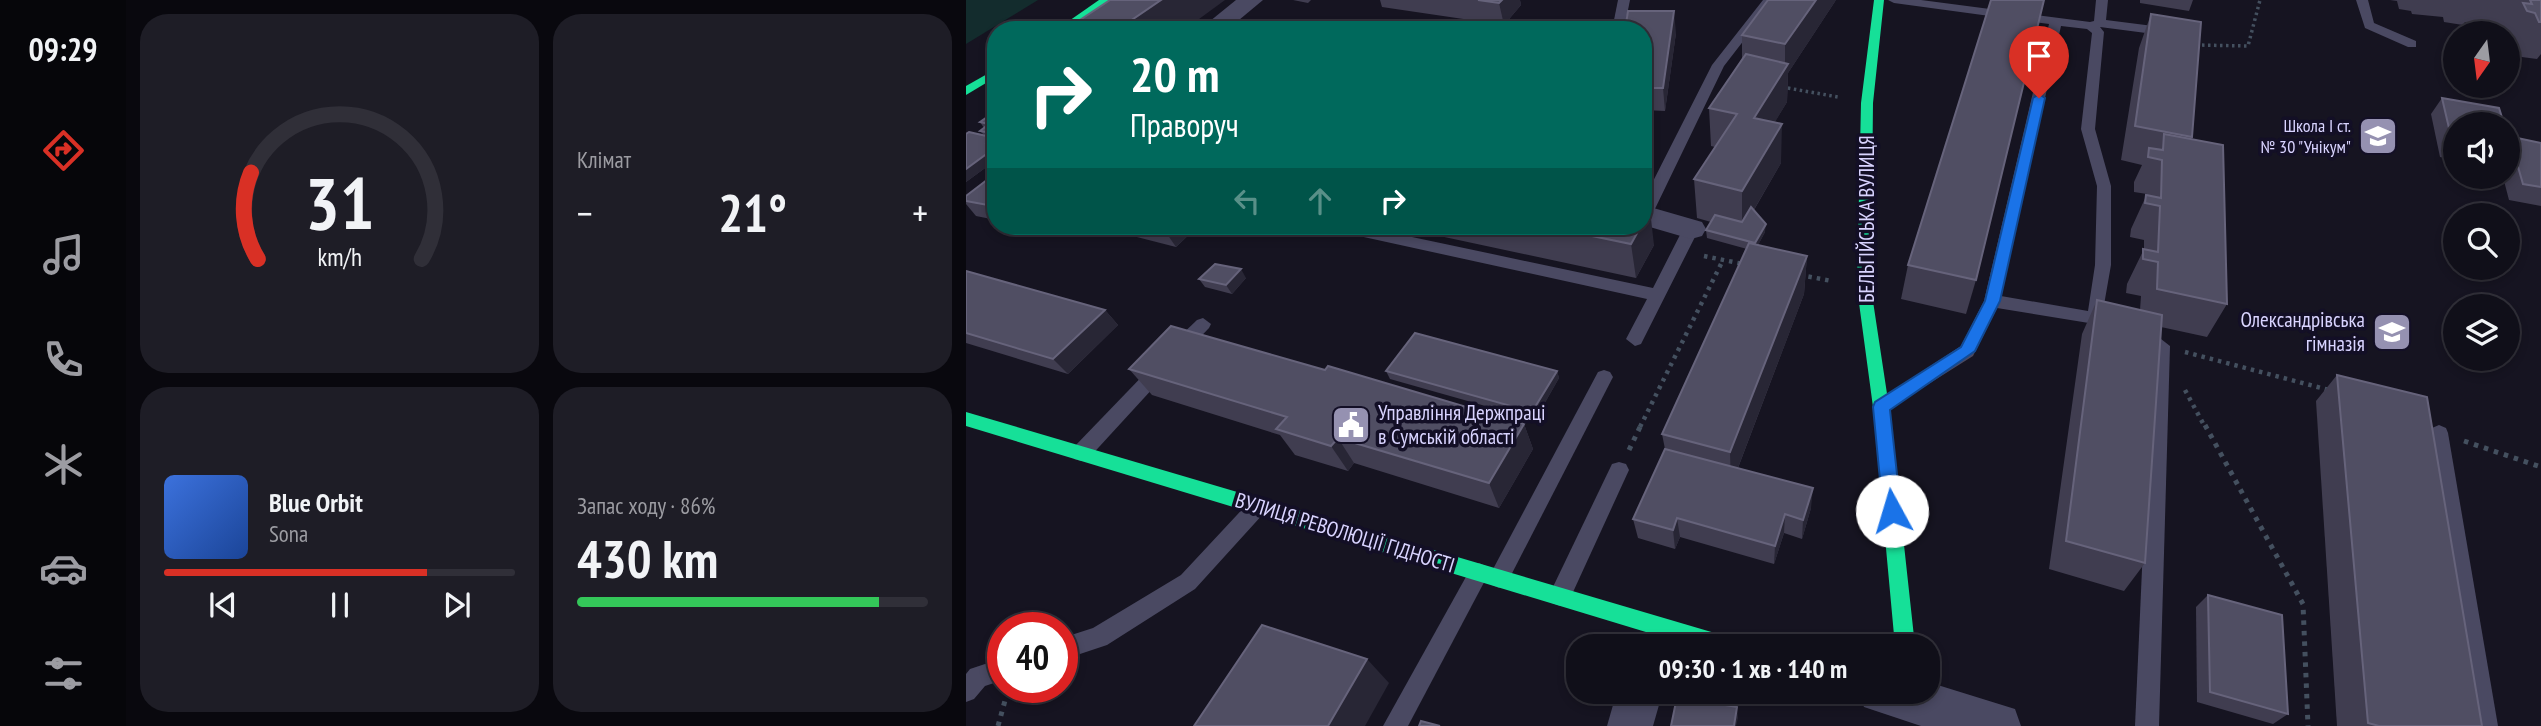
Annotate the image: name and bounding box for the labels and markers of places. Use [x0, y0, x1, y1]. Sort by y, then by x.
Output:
pin [2009, 26, 2069, 98]
place label: Школа І ст. № 30 "Унікум" [2260, 114, 2351, 158]
school or university icon: Школа І ст. № 30 "Унікум" [2357, 115, 2399, 157]
place label: Олександрівська гімназія [2241, 306, 2365, 357]
school or university icon: Олександрівська гімназія [2371, 311, 2413, 353]
place label: Управління Держпраці в Сумській області [1378, 399, 1546, 450]
public building icon: Управління Держпраці в Сумській області [1330, 404, 1372, 446]

